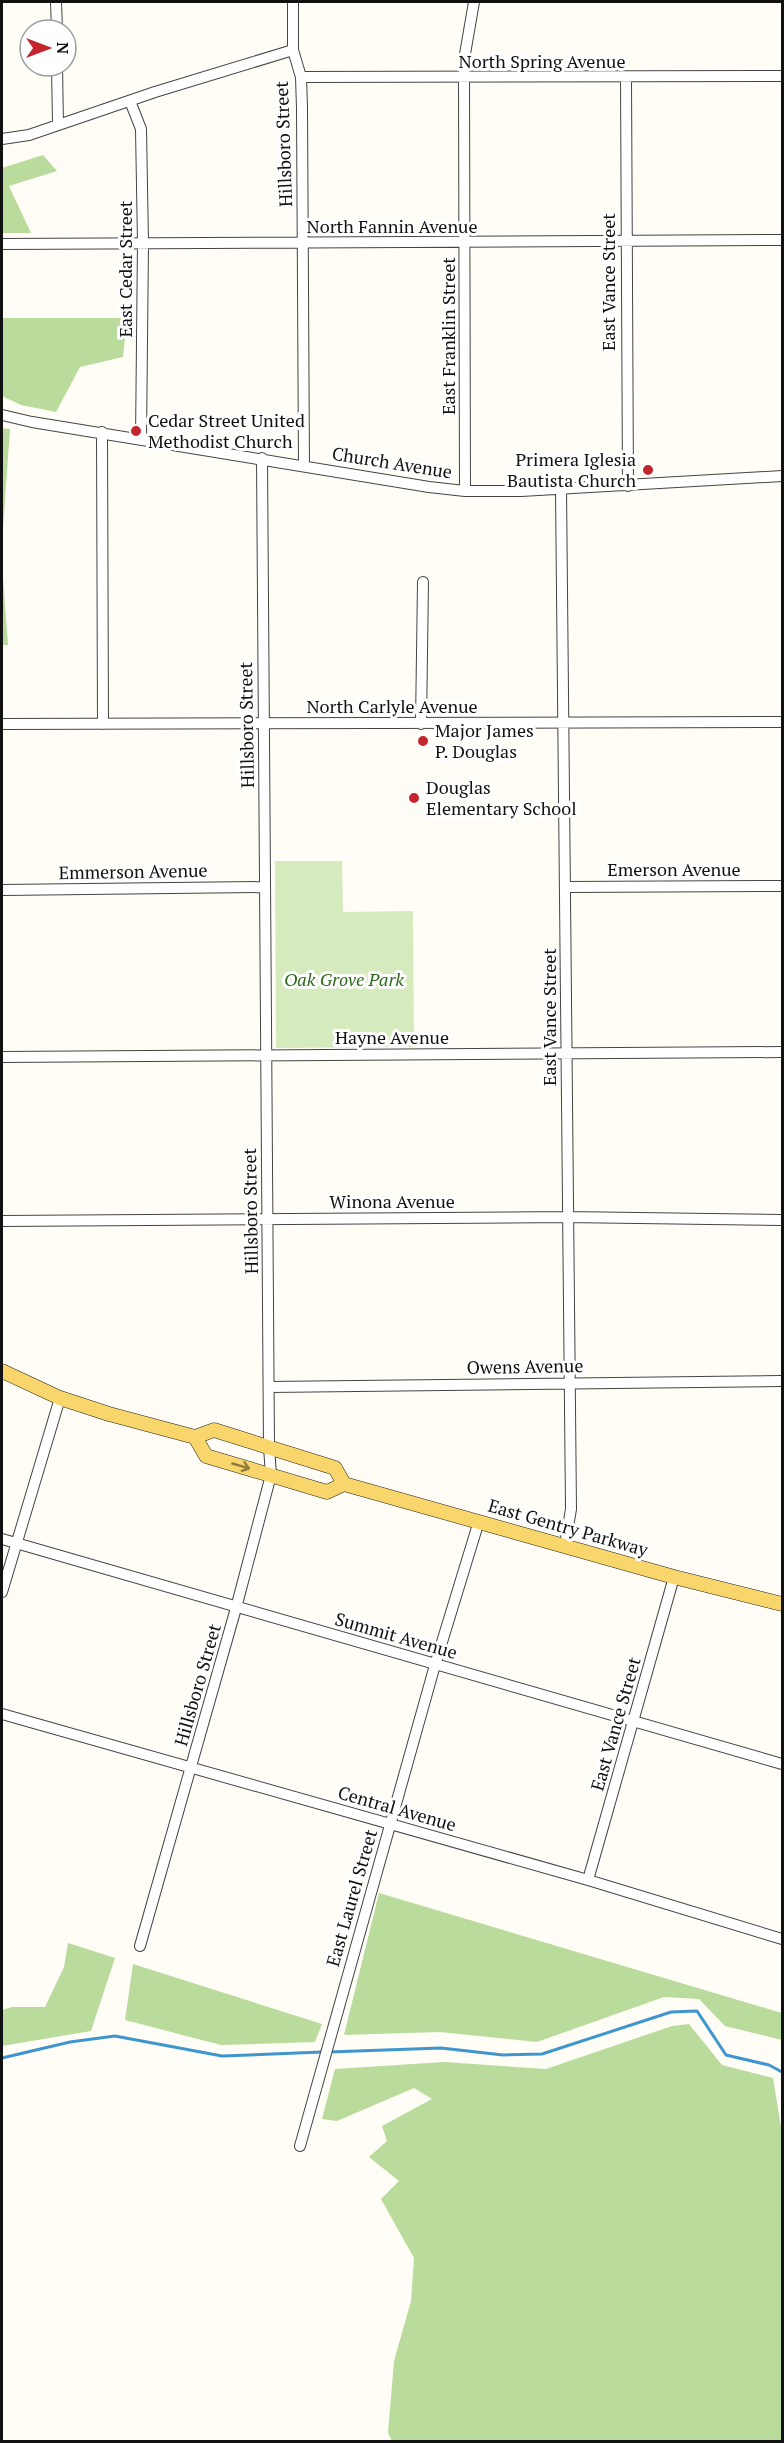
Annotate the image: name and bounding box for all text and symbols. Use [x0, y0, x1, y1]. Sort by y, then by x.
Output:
north arrow [18, 18, 78, 78]
text: N [52, 42, 74, 54]
street label: North Spring Avenue [459, 49, 625, 73]
street label: Hillsboro Street [269, 80, 297, 208]
street label: East Cedar Street [113, 200, 137, 338]
street label: East Vance Street [596, 213, 620, 351]
street label: North Fannin Avenue [307, 214, 478, 238]
street label: East Franklin Street [436, 257, 460, 415]
place label: Cedar Street United Methodist Church [148, 408, 305, 453]
marker: Cedar Street United Methodist Church [129, 424, 143, 438]
street label: Church Avenue [330, 441, 454, 483]
place label: Primera Iglesia Bautista Church [507, 447, 636, 492]
marker: Primera Iglesia Bautista Church [641, 463, 655, 477]
street label: Hillsboro Street [233, 661, 259, 788]
street label: North Carlyle Avenue [306, 694, 478, 718]
place label: Major James P. Douglas [435, 718, 534, 763]
marker: Major James P. Douglas [416, 734, 430, 748]
place label: Douglas Elementary School [426, 775, 577, 820]
marker: Douglas Elementary School [407, 791, 421, 805]
street label: Emerson Avenue [607, 857, 741, 881]
street label: Emmerson Avenue [58, 858, 208, 884]
street label: East Vance Street [537, 948, 561, 1086]
park label: Oak Grove Park [284, 967, 404, 991]
street label: Hayne Avenue [335, 1025, 449, 1049]
street label: Hillsboro Street [237, 1147, 263, 1274]
street label: Winona Avenue [329, 1189, 455, 1213]
street label: Owens Avenue [466, 1353, 584, 1379]
one-way arrow [231, 1461, 250, 1472]
street label: East Gentry Parkway [486, 1493, 652, 1562]
street label: Summit Avenue [332, 1606, 460, 1664]
street label: Hillsboro Street [168, 1620, 226, 1749]
street label: East Vance Street [584, 1654, 646, 1793]
street label: Central Avenue [335, 1780, 459, 1836]
street label: East Laurel Street [320, 1826, 382, 1969]

